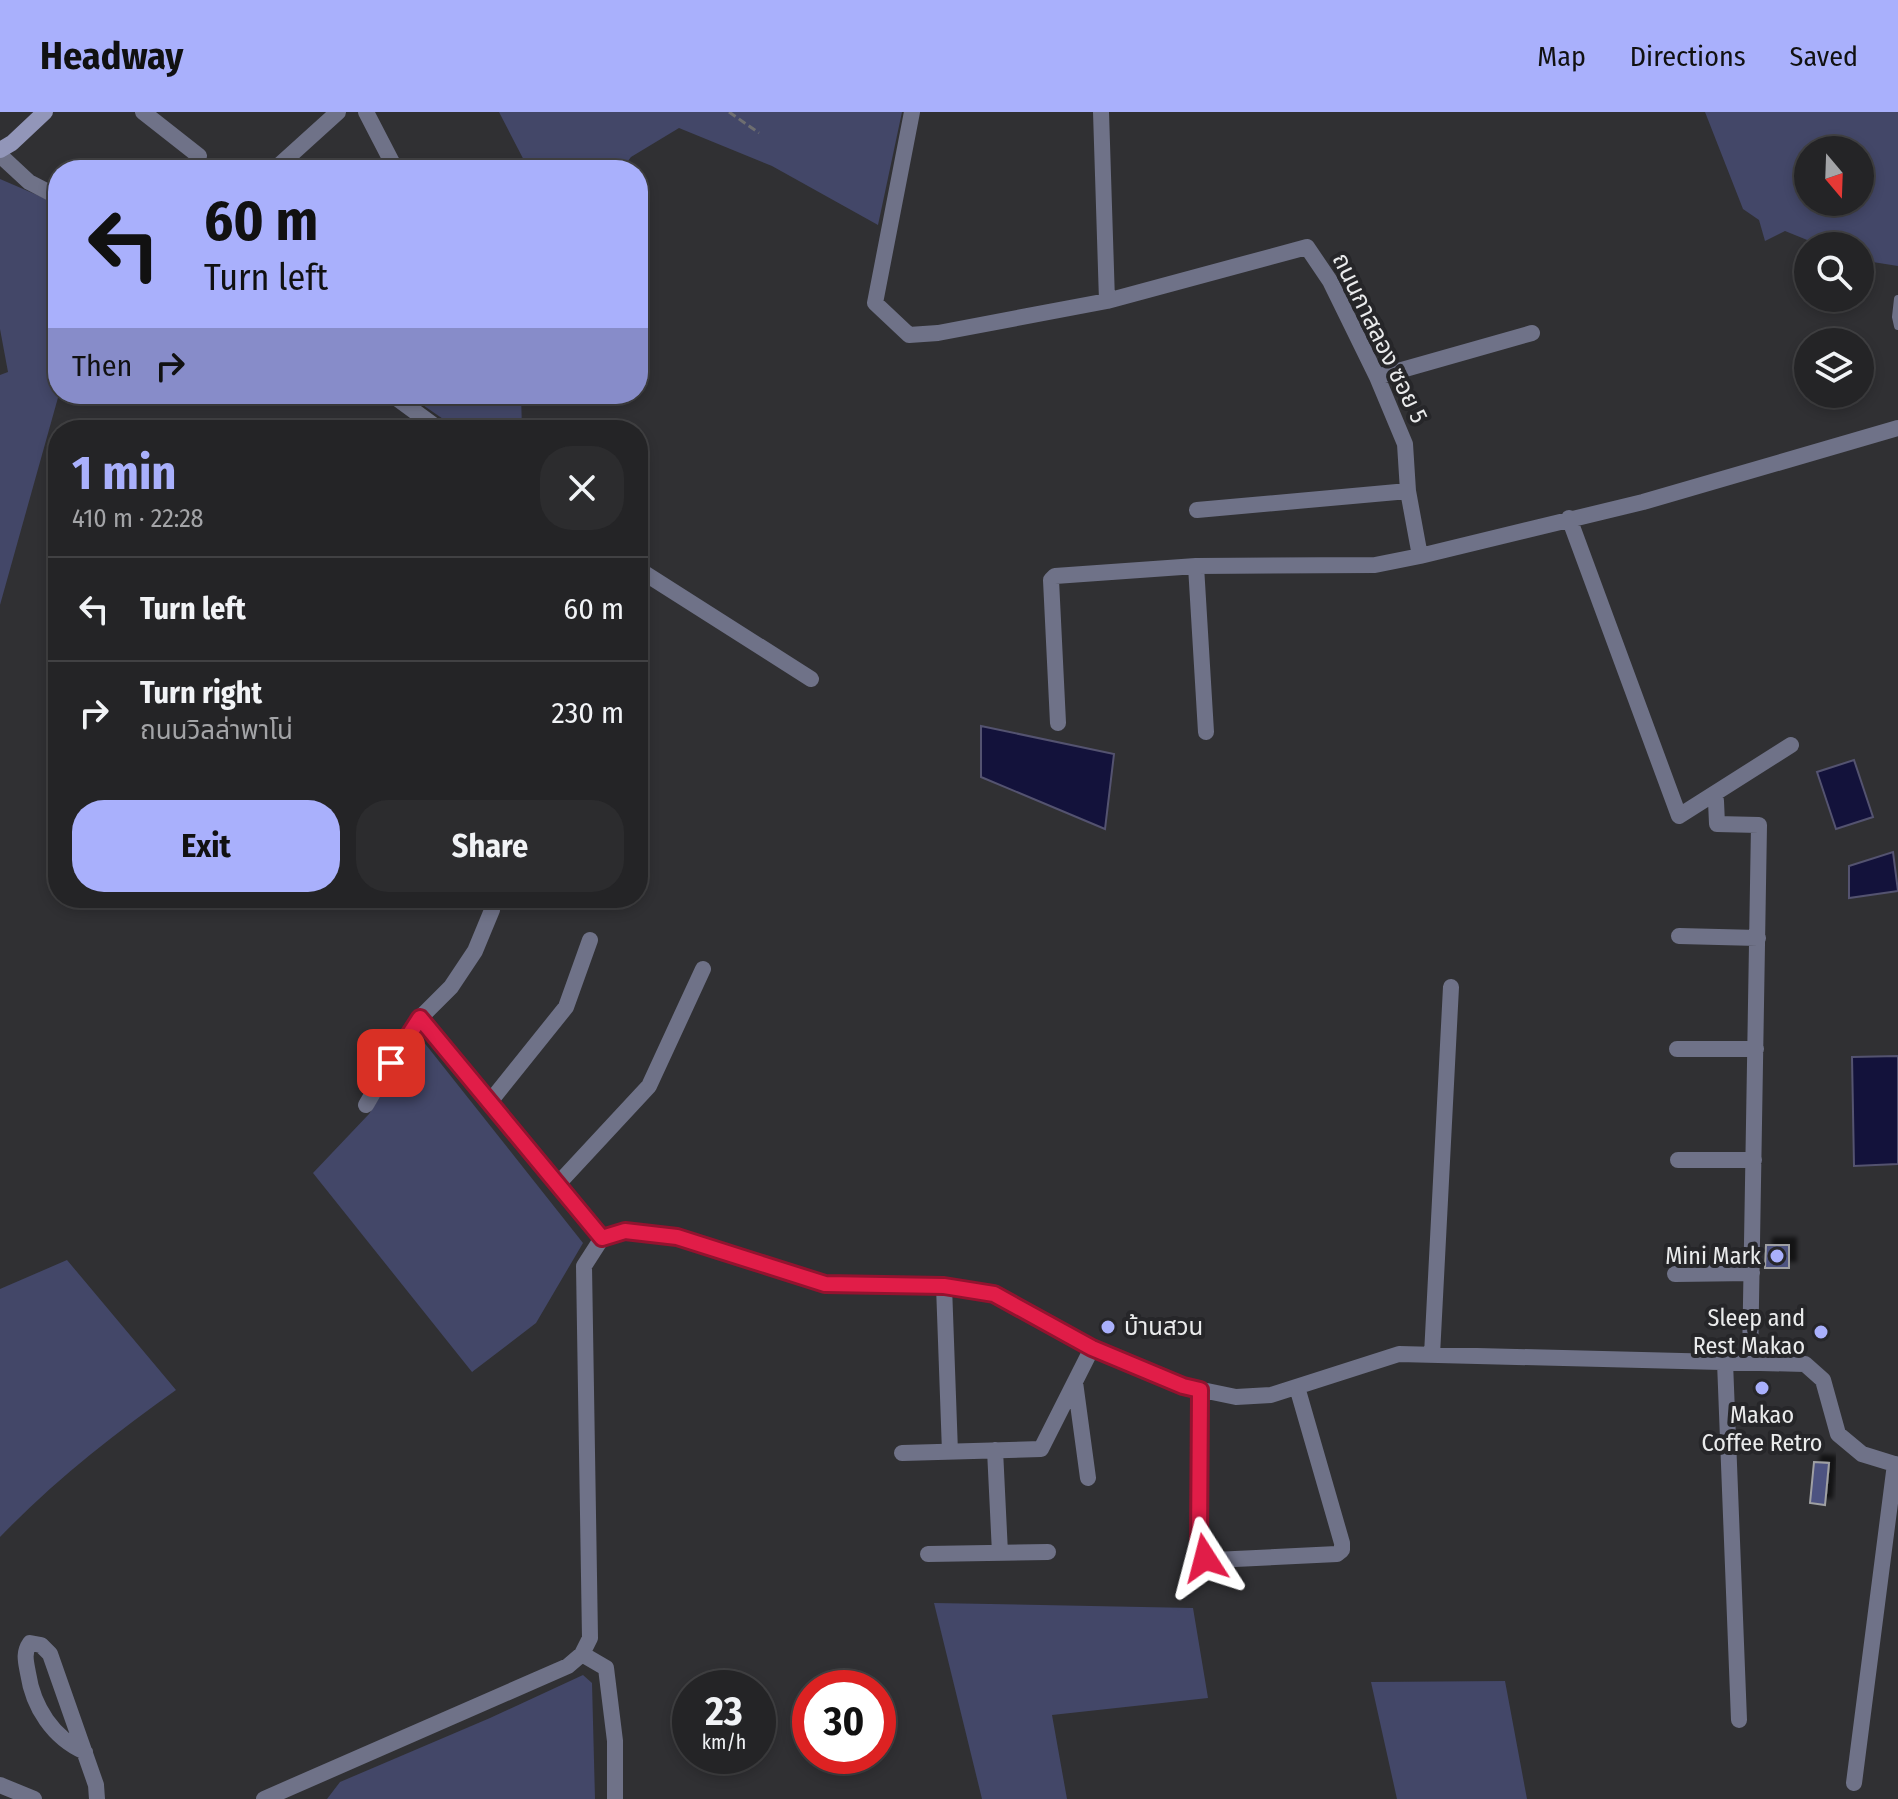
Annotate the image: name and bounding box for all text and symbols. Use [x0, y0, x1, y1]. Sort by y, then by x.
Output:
text: Headway [40, 33, 183, 79]
text: Map [1537, 40, 1586, 73]
text: Directions [1630, 40, 1746, 73]
text: Saved [1790, 40, 1858, 73]
north arrow [1794, 136, 1874, 216]
map controls [1794, 136, 1874, 408]
text: 60 m [204, 188, 318, 255]
icon: left [72, 192, 176, 296]
button: search [1794, 232, 1874, 312]
street label: ถนนกาสลอง ซอย 5 [1327, 248, 1433, 428]
text: Turn left [204, 256, 328, 300]
button: layers [1794, 328, 1874, 408]
icon: right [148, 344, 192, 388]
text: Then [72, 348, 132, 384]
text: 1 min [72, 444, 177, 502]
button: close [540, 446, 624, 530]
text: 410 m · 22:28 [72, 503, 204, 534]
icon: left [72, 587, 116, 631]
text: Turn left [140, 591, 246, 627]
text: 60 m [563, 591, 624, 627]
text: Turn right [140, 675, 262, 711]
icon: right [72, 691, 116, 735]
text: 230 m [552, 695, 624, 731]
text: ถนนวิลล่าพาโน่ [140, 715, 293, 746]
button: Exit [72, 800, 340, 892]
button: Share [356, 800, 624, 892]
pin [357, 1029, 425, 1097]
icon: arrive [369, 1041, 413, 1085]
place label: Mini Mark [1665, 1242, 1762, 1270]
marker: Mini Mark [1768, 1247, 1786, 1265]
place label: Sleep and Rest Makao [1693, 1304, 1805, 1360]
place label: บ้านสวน [1124, 1313, 1203, 1341]
marker: บ้านสวน [1099, 1318, 1117, 1336]
marker: Sleep and Rest Makao [1812, 1323, 1830, 1341]
marker: Makao Coffee Retro [1753, 1379, 1771, 1397]
place label: Makao Coffee Retro [1702, 1401, 1822, 1457]
position arrow [1163, 1516, 1247, 1600]
speed limit sign: 30 [792, 1670, 896, 1774]
text: 23 [705, 1688, 743, 1736]
text: km/h [702, 1730, 746, 1754]

